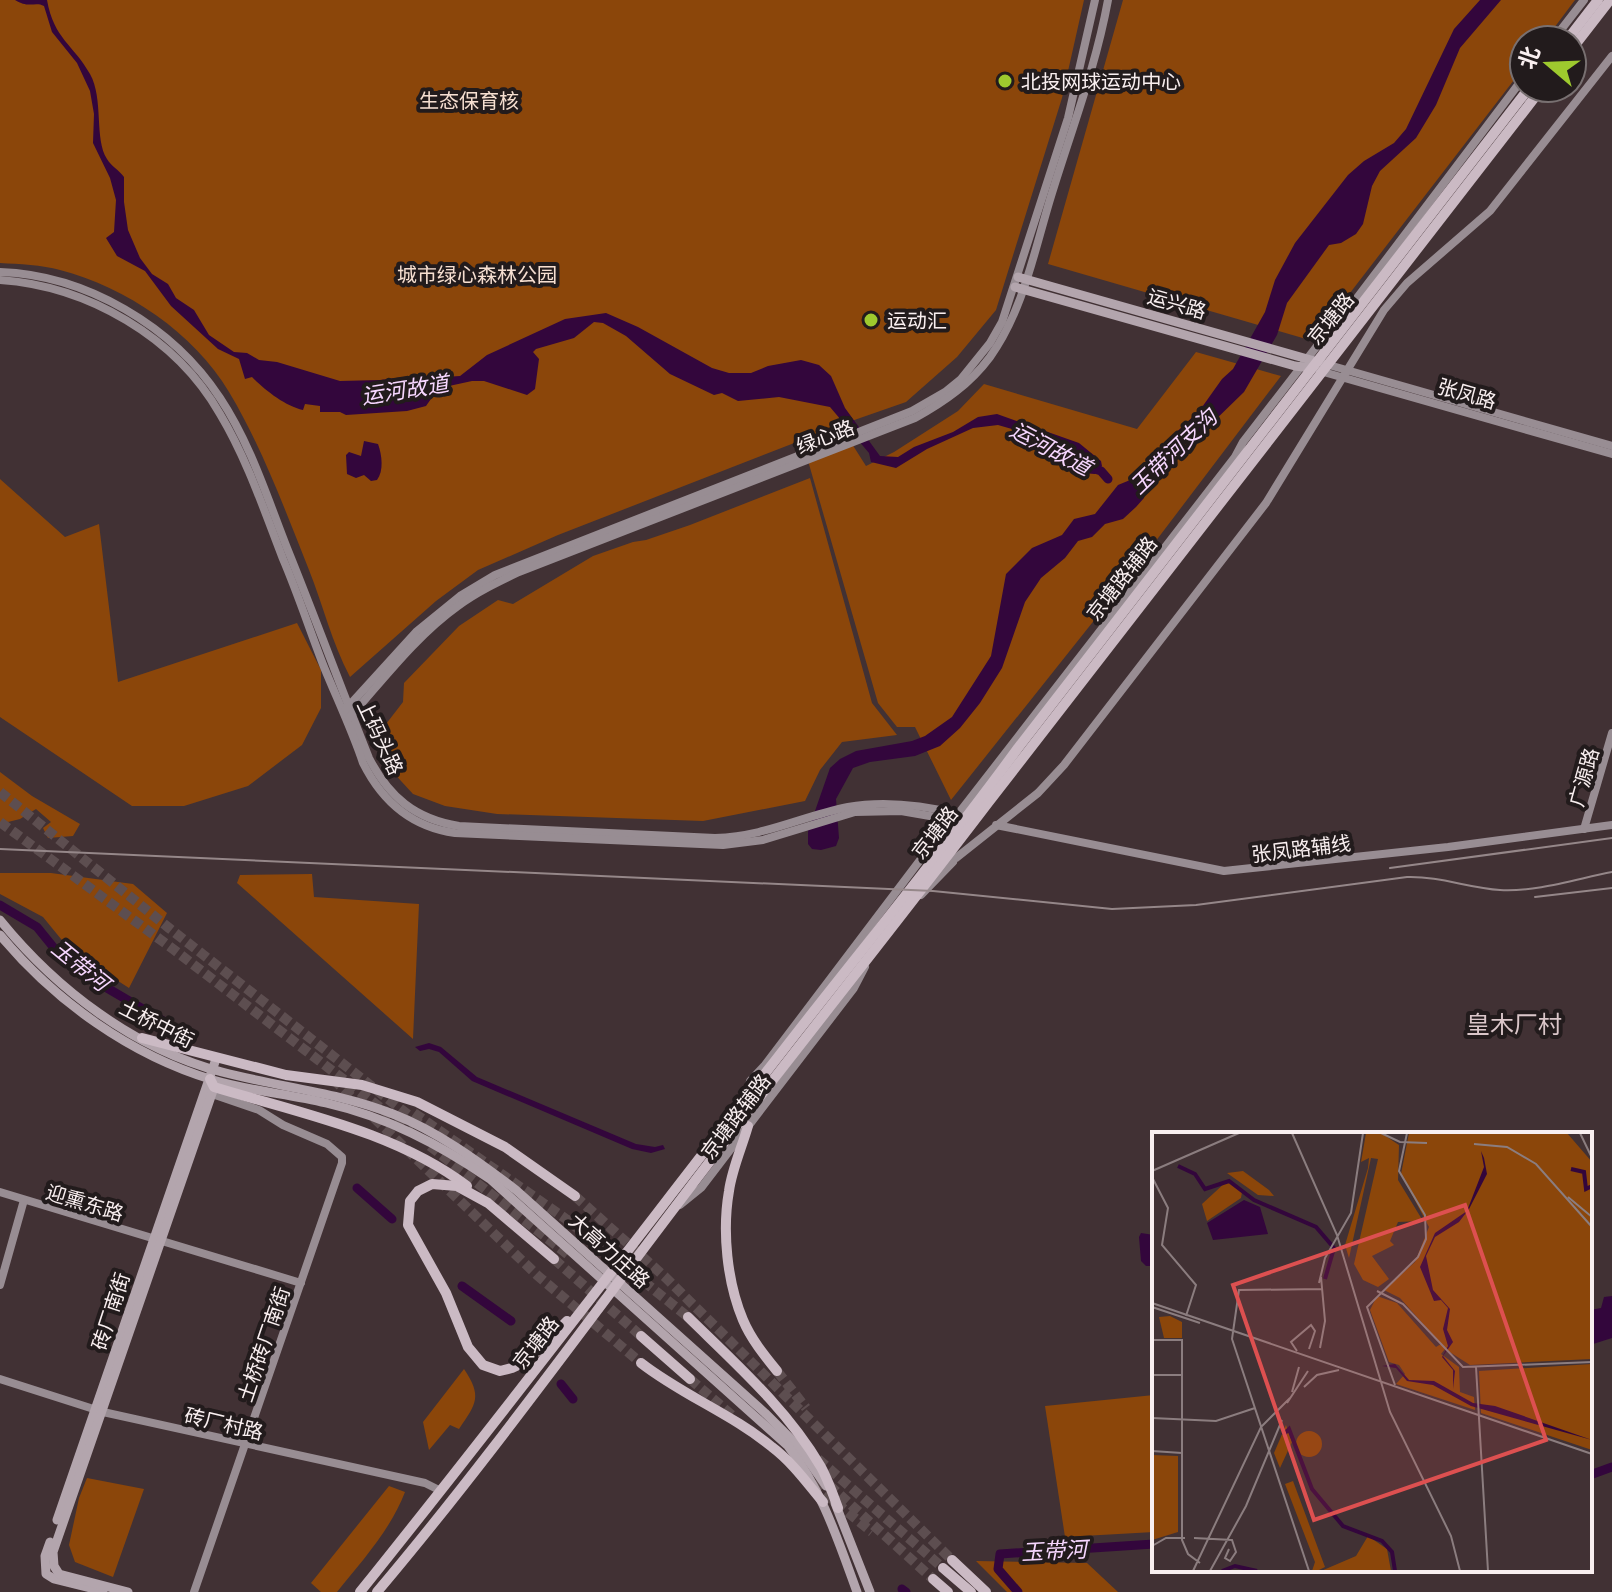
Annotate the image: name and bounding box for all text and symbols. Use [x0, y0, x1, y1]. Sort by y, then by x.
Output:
north arrow [1508, 24, 1588, 104]
text: 北 [1512, 43, 1545, 72]
place label: 北投网球运动中心 [1021, 69, 1181, 93]
marker: 北投网球运动中心 [996, 72, 1014, 90]
park label: 生态保育核 [419, 88, 519, 112]
park label: 城市绿心森林公园 [397, 262, 557, 286]
street label: 运兴路 [1145, 283, 1209, 323]
street label: 京塘路 [1302, 287, 1358, 349]
place label: 运动汇 [887, 308, 947, 332]
marker: 运动汇 [862, 311, 880, 329]
water label: 运河故道 [359, 368, 454, 409]
street label: 张凤路 [1435, 373, 1499, 413]
water label: 玉带河支沟 [1124, 402, 1223, 499]
street label: 绿心路 [793, 414, 857, 458]
water label: 运河故道 [1006, 415, 1099, 482]
street label: 京塘路辅路 [1081, 531, 1161, 625]
street label: 上码头路 [353, 696, 409, 778]
street label: 广源路 [1563, 745, 1603, 809]
street label: 京塘路 [906, 801, 962, 863]
street label: 张凤路辅线 [1250, 830, 1352, 866]
water label: 玉带河 [47, 934, 118, 999]
street label: 土桥中街 [116, 994, 198, 1052]
district label: 皇木厂村 [1466, 1009, 1562, 1038]
street label: 京塘路辅路 [695, 1069, 775, 1163]
inset map [1152, 1132, 1592, 1572]
street label: 迎熏东路 [43, 1179, 127, 1225]
street label: 大高力庄路 [565, 1208, 655, 1292]
street label: 砖厂南街 [86, 1269, 134, 1353]
street label: 土桥砖厂南街 [232, 1283, 294, 1405]
street label: 京塘路 [507, 1311, 563, 1373]
street label: 砖厂村路 [182, 1402, 266, 1444]
water label: 玉带河 [1020, 1535, 1092, 1565]

